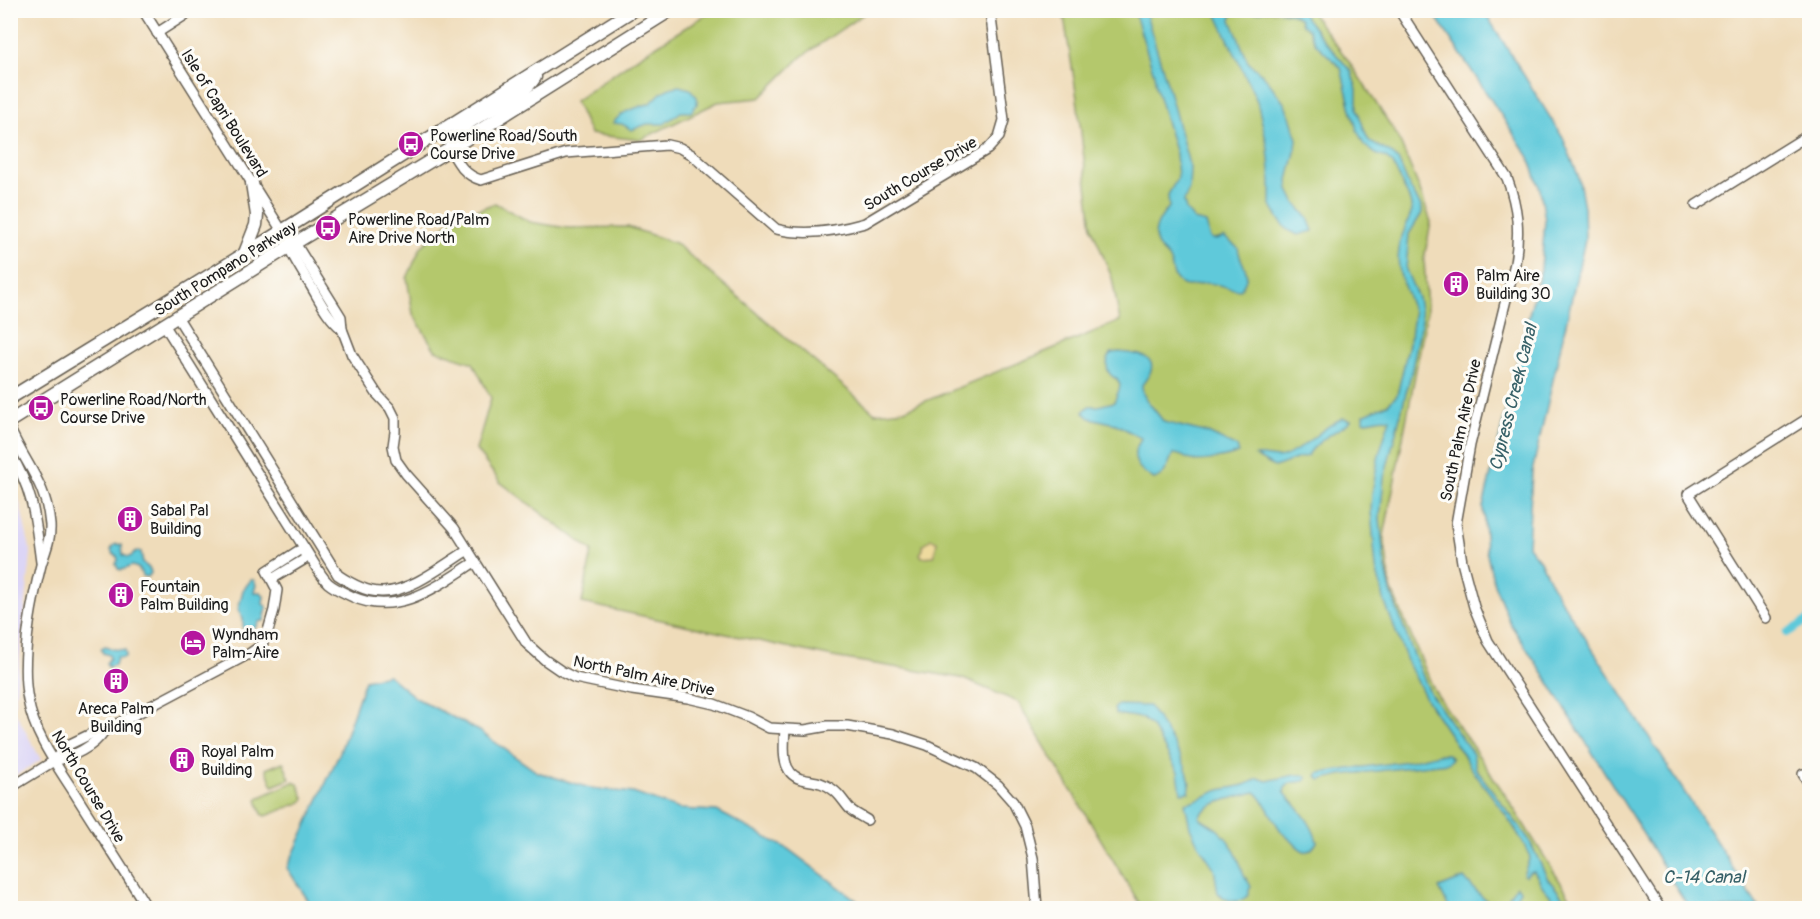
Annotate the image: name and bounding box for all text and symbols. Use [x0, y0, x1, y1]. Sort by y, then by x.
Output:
street label: Isle of Capri Boulevard [177, 46, 272, 181]
place label: Powerline Road/South Course Drive [430, 126, 577, 164]
bus stop icon: Powerline Road/South Course Drive [396, 129, 426, 159]
street label: South Course Drive [860, 132, 981, 215]
place label: Powerline Road/Palm Aire Drive North [348, 210, 489, 248]
bus stop icon: Powerline Road/Palm Aire Drive North [313, 213, 343, 243]
street label: South Pompano Parkway [151, 217, 300, 321]
place label: Palm Aire Building 30 [1476, 266, 1551, 304]
building icon: Palm Aire Building 30 [1441, 269, 1471, 299]
water label: Cypress Creek Canal [1484, 320, 1543, 473]
street label: South Palm Aire Drive [1436, 357, 1486, 503]
place label: Powerline Road/North Course Drive [60, 390, 207, 428]
bus stop icon: Powerline Road/North Course Drive [26, 393, 56, 423]
place label: Sabal Pal Building [150, 501, 209, 539]
building icon: Sabal Pal Building [115, 504, 145, 534]
place label: Fountain Palm Building [140, 577, 229, 615]
building icon: Fountain Palm Building [106, 580, 136, 610]
place label: Wyndham Palm-Aire [212, 625, 279, 663]
hotel icon: Wyndham Palm-Aire [178, 628, 208, 658]
street label: North Palm Aire Drive [571, 651, 716, 701]
building icon: Areca Palm Building [101, 666, 131, 696]
place label: Areca Palm Building [78, 699, 154, 737]
street label: North Course Drive [47, 727, 130, 846]
place label: Royal Palm Building [201, 742, 274, 780]
building icon: Royal Palm Building [167, 745, 197, 775]
water label: C-14 Canal [1663, 866, 1747, 889]

